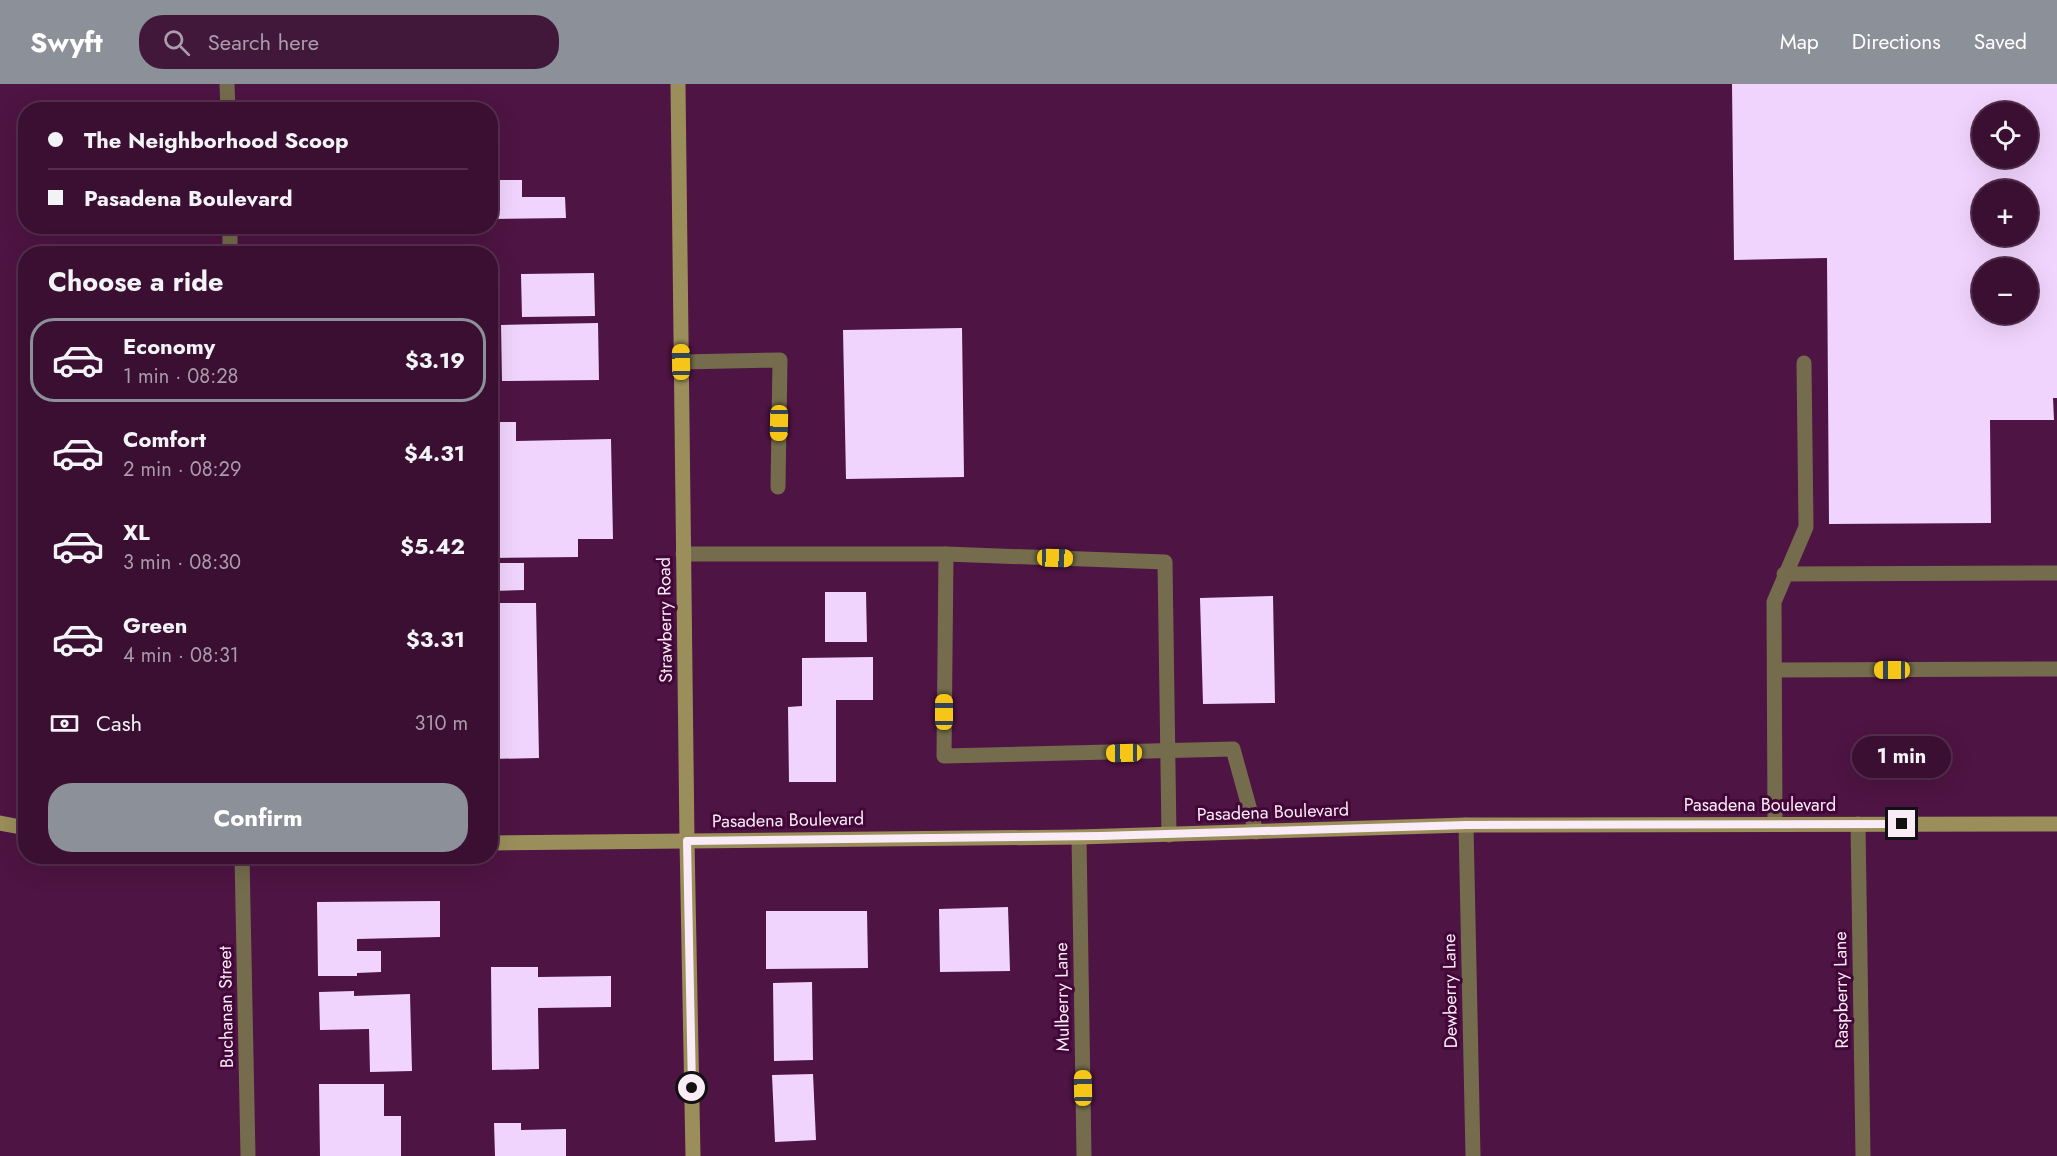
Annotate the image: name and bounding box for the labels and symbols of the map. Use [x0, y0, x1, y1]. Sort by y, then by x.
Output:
car [672, 344, 690, 380]
car [770, 405, 788, 441]
car [1037, 548, 1073, 568]
street label: Strawberry Road [651, 557, 679, 683]
car [1874, 661, 1910, 679]
car [935, 694, 953, 730]
callout: 1 min [1852, 737, 1952, 779]
car [1106, 744, 1142, 762]
street label: Pasadena Boulevard [1684, 792, 1836, 818]
street label: Pasadena Boulevard [1196, 796, 1350, 828]
street label: Pasadena Boulevard [712, 806, 864, 834]
route end [1888, 810, 1915, 837]
street label: Raspberry Lane [1827, 931, 1855, 1049]
street label: Dewberry Lane [1436, 933, 1464, 1049]
street label: Mulberry Lane [1048, 942, 1076, 1052]
street label: Buchanan Street [212, 945, 240, 1068]
car [1074, 1070, 1092, 1106]
route start [678, 1074, 705, 1101]

